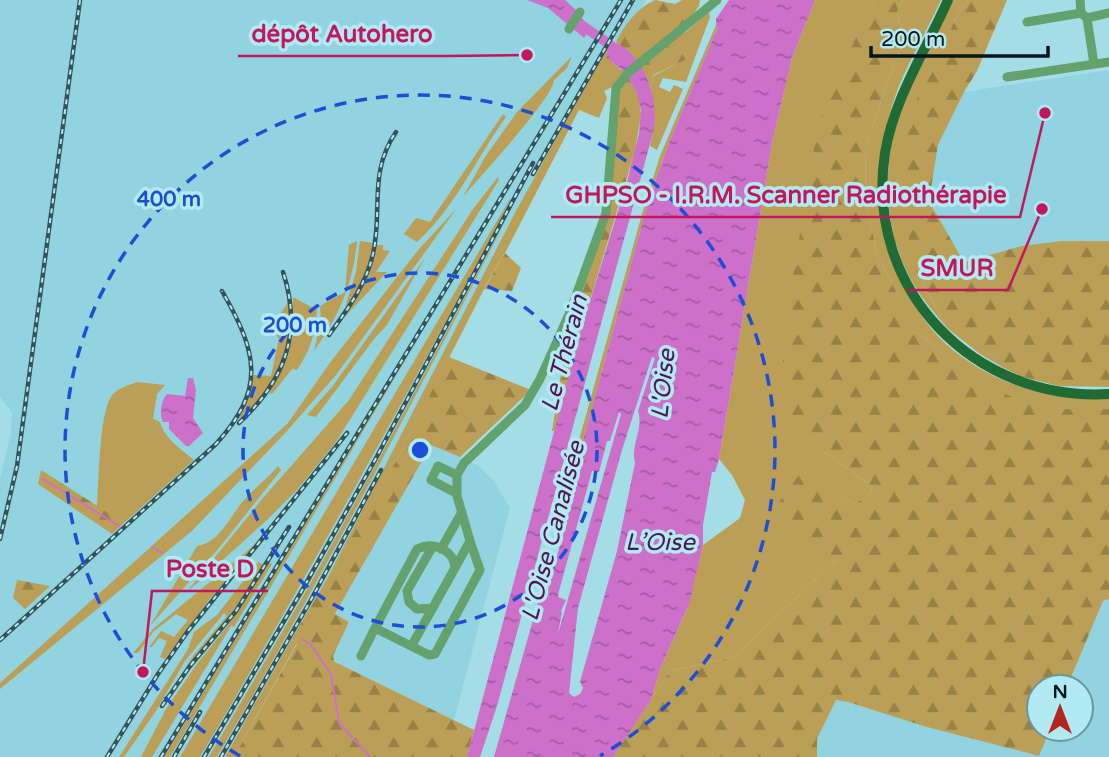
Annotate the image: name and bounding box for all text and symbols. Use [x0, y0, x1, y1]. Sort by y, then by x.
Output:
callout: dépôt Autohero [238, 11, 447, 56]
scale bar [871, 14, 1048, 58]
text: dépôt Autohero [251, 20, 433, 49]
text: 200 m [881, 27, 945, 52]
callout: GHPSO - I.R.M. Scanner Radiothérapie [551, 172, 1020, 217]
text: GHPSO - I.R.M. Scanner Radiothérapie [565, 181, 1007, 210]
text: 400 m [137, 187, 201, 212]
callout: SMUR [907, 245, 1008, 290]
text: SMUR [920, 254, 994, 283]
water label: Le Thérain [535, 290, 594, 415]
text: 200 m [263, 313, 327, 338]
water label: L'Oise [645, 347, 682, 420]
water label: L'Oise Canalisée [516, 437, 592, 624]
centre of rings [408, 438, 432, 462]
water label: L’Oise [625, 528, 696, 557]
callout: Poste D [152, 546, 268, 591]
text: Poste D [166, 555, 254, 584]
north arrow [1025, 673, 1095, 743]
text: N [1052, 681, 1068, 703]

